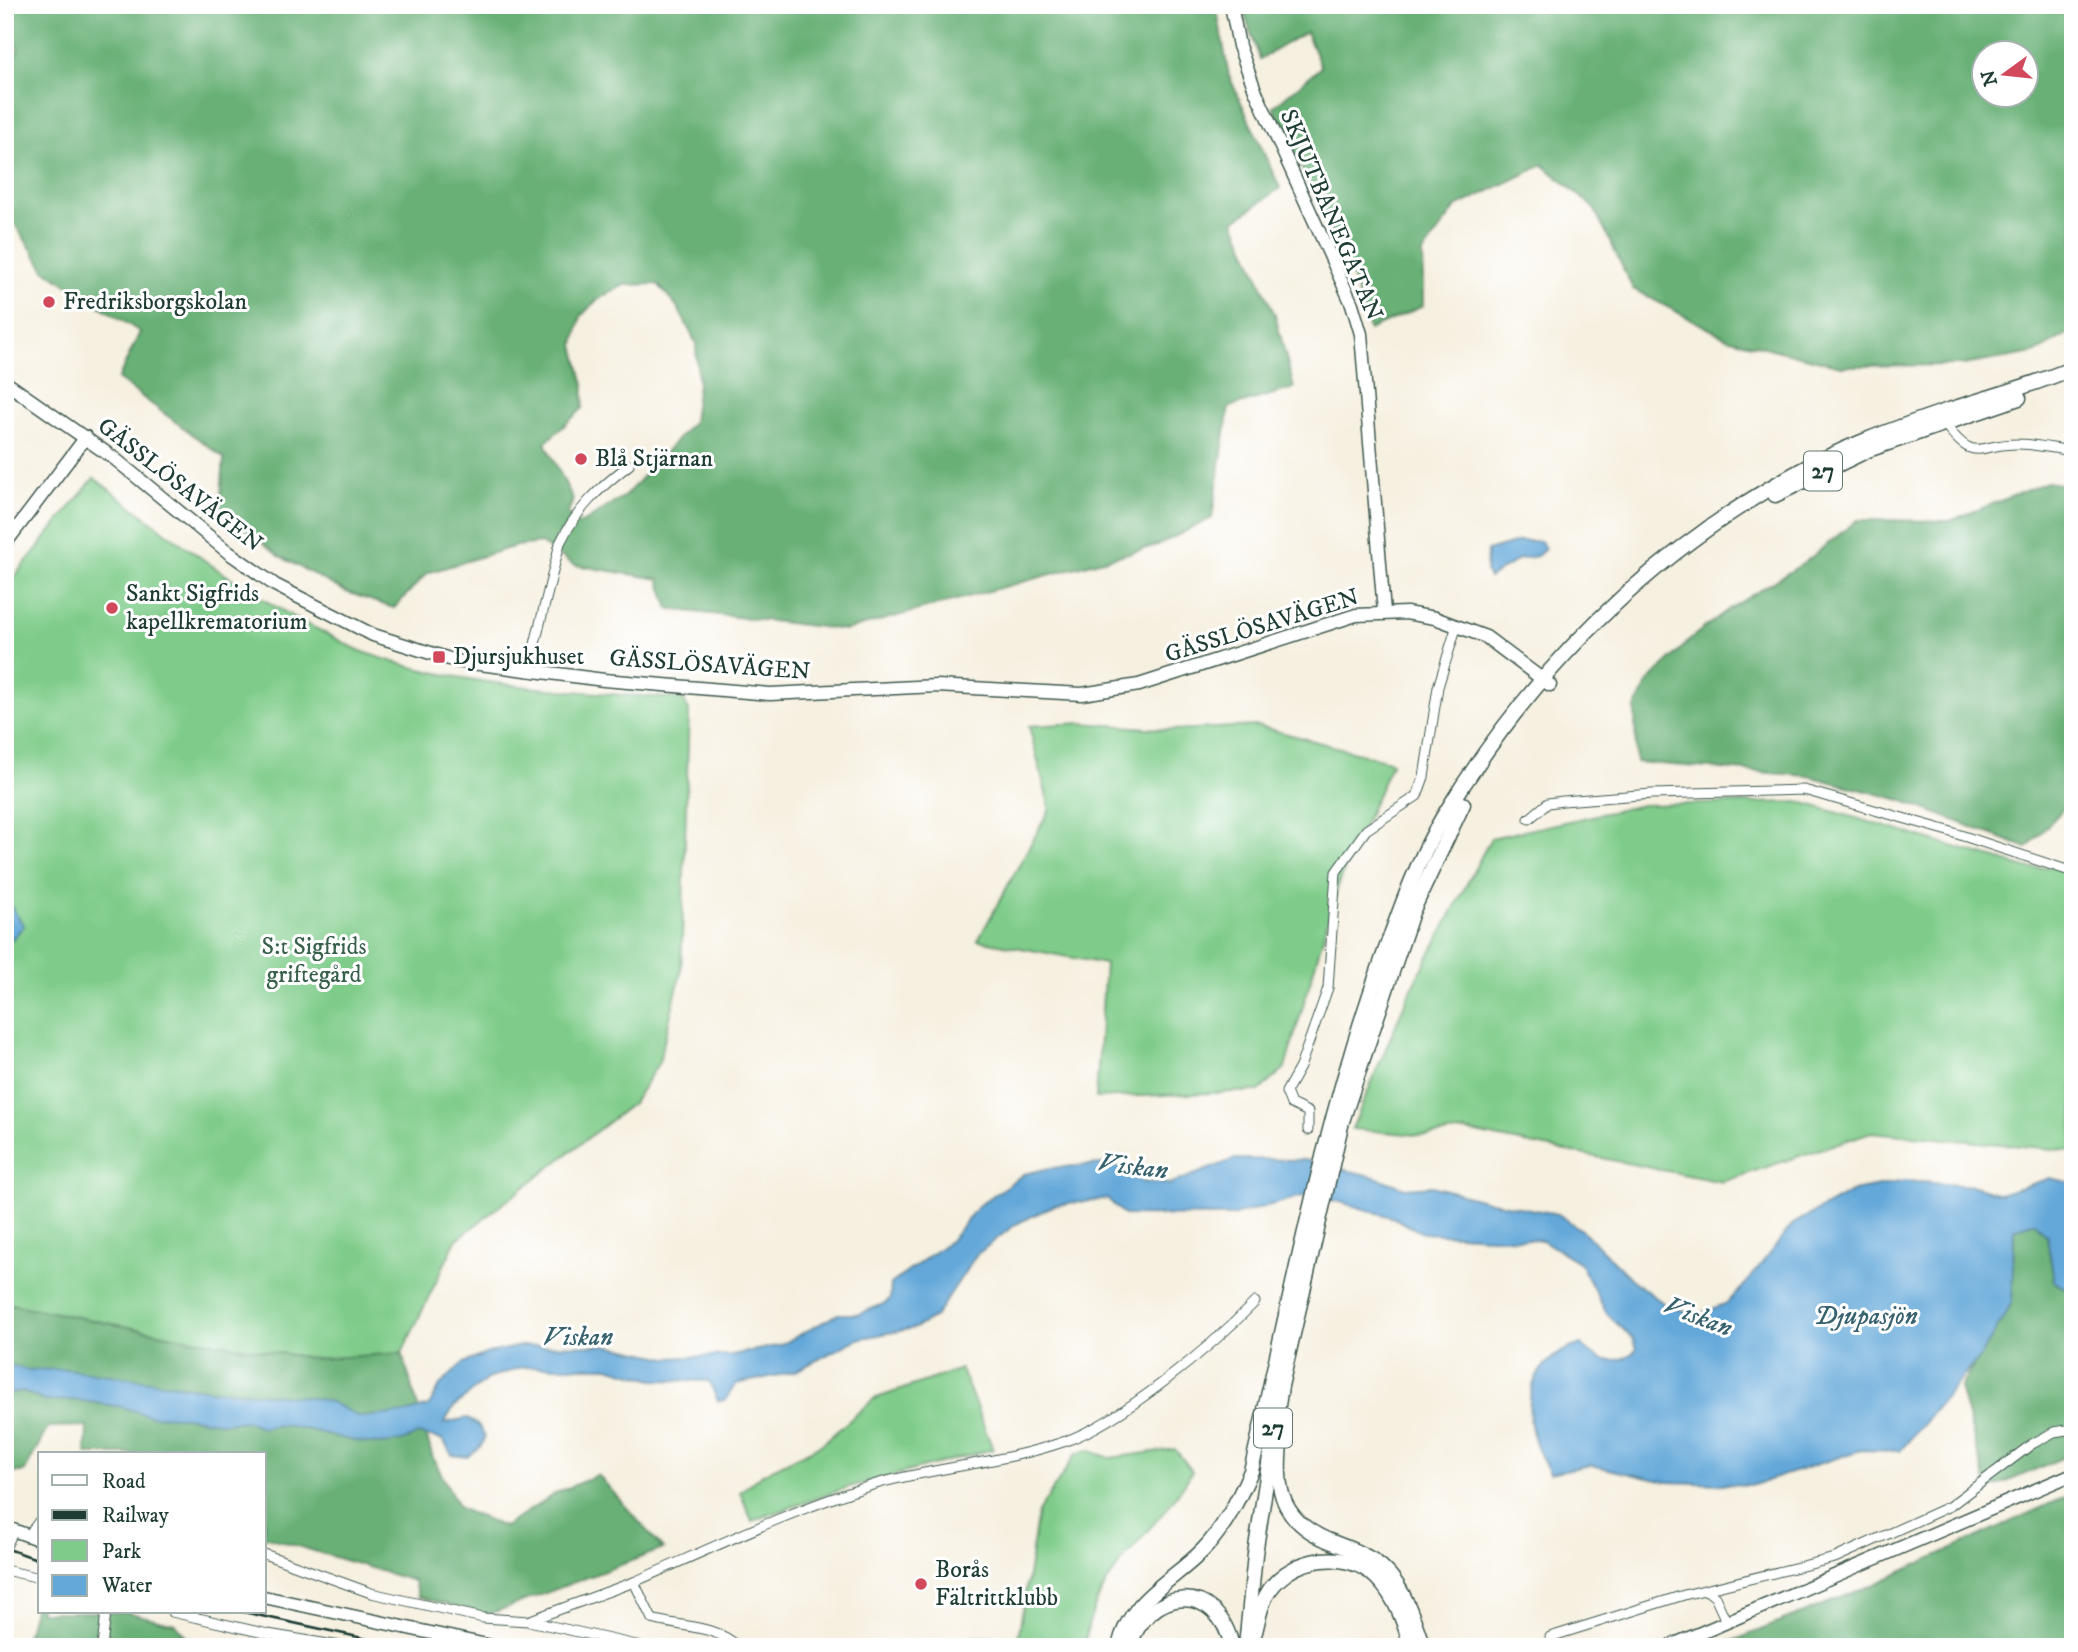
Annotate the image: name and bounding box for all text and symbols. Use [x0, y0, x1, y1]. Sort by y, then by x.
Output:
north arrow [1969, 38, 2039, 108]
text: N [1977, 67, 2003, 89]
street label: SKJUTBANEGATAN [1273, 105, 1389, 325]
place label: Fredriksborgskolan [63, 287, 248, 317]
marker: Fredriksborgskolan [41, 294, 57, 310]
street label: GÄSSLÖSAVÄGEN [91, 411, 269, 559]
place label: Blå Stjärnan [595, 444, 714, 474]
marker: Blå Stjärnan [573, 451, 589, 467]
road number: 27 [1804, 452, 1842, 491]
place label: Sankt Sigfrids kapellkrematorium [126, 579, 307, 637]
street label: GÄSSLÖSAVÄGEN [1161, 582, 1363, 670]
marker: Sankt Sigfrids kapellkrematorium [104, 600, 120, 616]
place label: Djursjukhuset [453, 642, 584, 672]
street label: GÄSSLÖSAVÄGEN [608, 643, 812, 687]
marker: Djursjukhuset [431, 649, 447, 665]
park label: S:t Sigfrids griftegård [262, 932, 366, 990]
water label: Viskan [1096, 1146, 1170, 1188]
water label: Viskan [1659, 1289, 1737, 1345]
water label: Djupasjön [1814, 1300, 1918, 1333]
water label: Viskan [543, 1321, 613, 1354]
road number: 27 [1254, 1408, 1292, 1448]
legend [38, 1452, 266, 1614]
text: Road [102, 1469, 146, 1495]
text: Railway [102, 1503, 170, 1529]
text: Park [102, 1539, 142, 1565]
place label: Borås Fältrittklubb [935, 1555, 1058, 1613]
text: Water [101, 1573, 152, 1599]
marker: Borås Fältrittklubb [913, 1576, 929, 1592]

